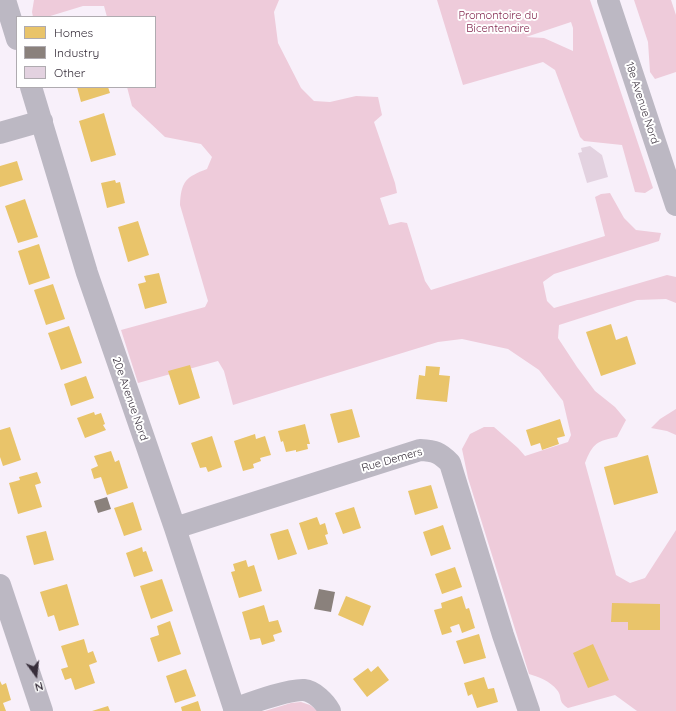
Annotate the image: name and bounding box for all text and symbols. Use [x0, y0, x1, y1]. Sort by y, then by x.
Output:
park label: Promontoire du Bicentenaire [458, 9, 538, 35]
legend [16, 16, 156, 88]
text: Homes [54, 25, 93, 40]
text: Industry [54, 45, 99, 60]
street label: 18e Avenue Nord [623, 60, 661, 146]
text: Other [54, 65, 85, 80]
street label: 20e Avenue Nord [109, 355, 151, 443]
street label: Rue Demers [360, 445, 424, 475]
north arrow [16, 655, 56, 695]
text: N [33, 679, 45, 694]

